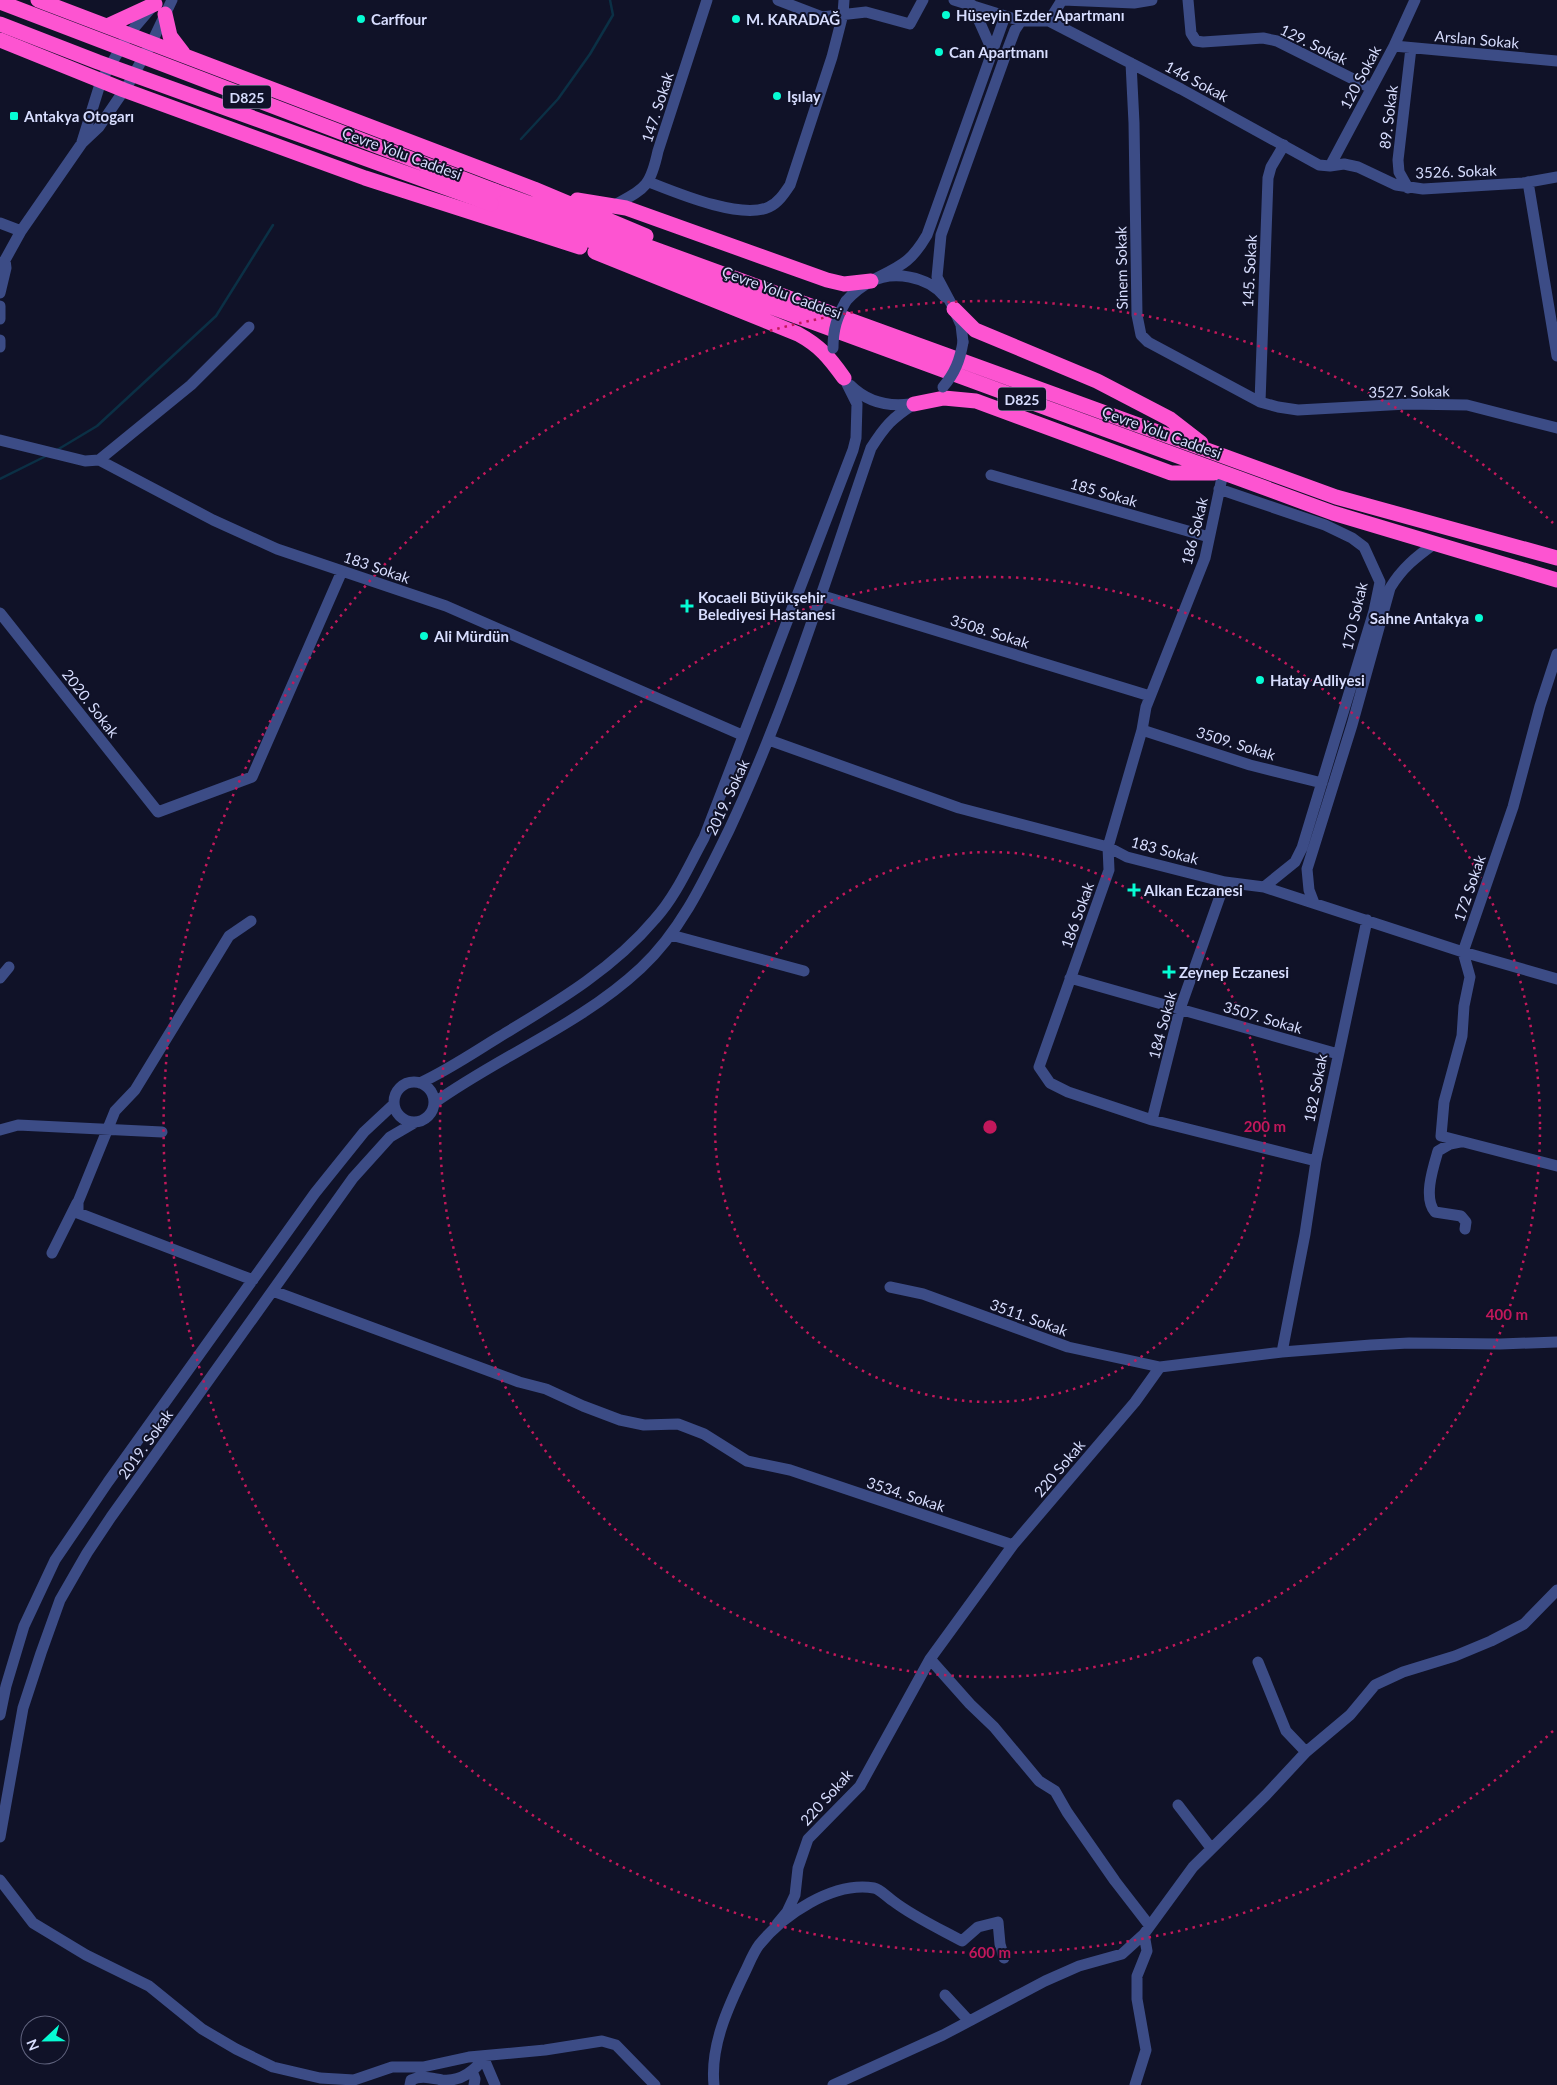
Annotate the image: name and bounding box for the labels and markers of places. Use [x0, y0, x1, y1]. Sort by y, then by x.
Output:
place label: Hüseyin Ezder Apartmanı [956, 6, 1125, 24]
marker: Hüseyin Ezder Apartmanı [940, 9, 952, 21]
place label: Carffour [371, 10, 427, 28]
place label: M. KARADAĞ [746, 10, 840, 28]
marker: Carffour [355, 13, 367, 25]
marker: M. KARADAĞ [730, 13, 742, 25]
place label: Can Apartmanı [949, 43, 1048, 61]
marker: Can Apartmanı [933, 46, 945, 58]
place label: Işılay [787, 87, 821, 105]
marker: Işılay [771, 90, 783, 102]
place label: Antakya Otogarı [23, 107, 134, 125]
marker: Antakya Otogarı [8, 110, 20, 122]
place label: Kocaeli Büyükşehir Belediyesi Hastanesi [698, 588, 835, 623]
marker: Kocaeli Büyükşehir Belediyesi Hastanesi [680, 599, 694, 613]
place label: Sahne Antakya [1370, 609, 1469, 627]
marker: Sahne Antakya [1473, 612, 1485, 624]
place label: Ali Mürdün [433, 627, 509, 645]
marker: Ali Mürdün [418, 630, 430, 642]
place label: Hatay Adliyesi [1270, 671, 1365, 689]
marker: Hatay Adliyesi [1254, 674, 1266, 686]
place label: Alkan Eczanesi [1143, 881, 1243, 899]
marker: Alkan Eczanesi [1128, 884, 1140, 896]
place label: Zeynep Eczanesi [1179, 963, 1289, 981]
marker: Zeynep Eczanesi [1163, 966, 1175, 978]
centre of rings [981, 1118, 999, 1136]

